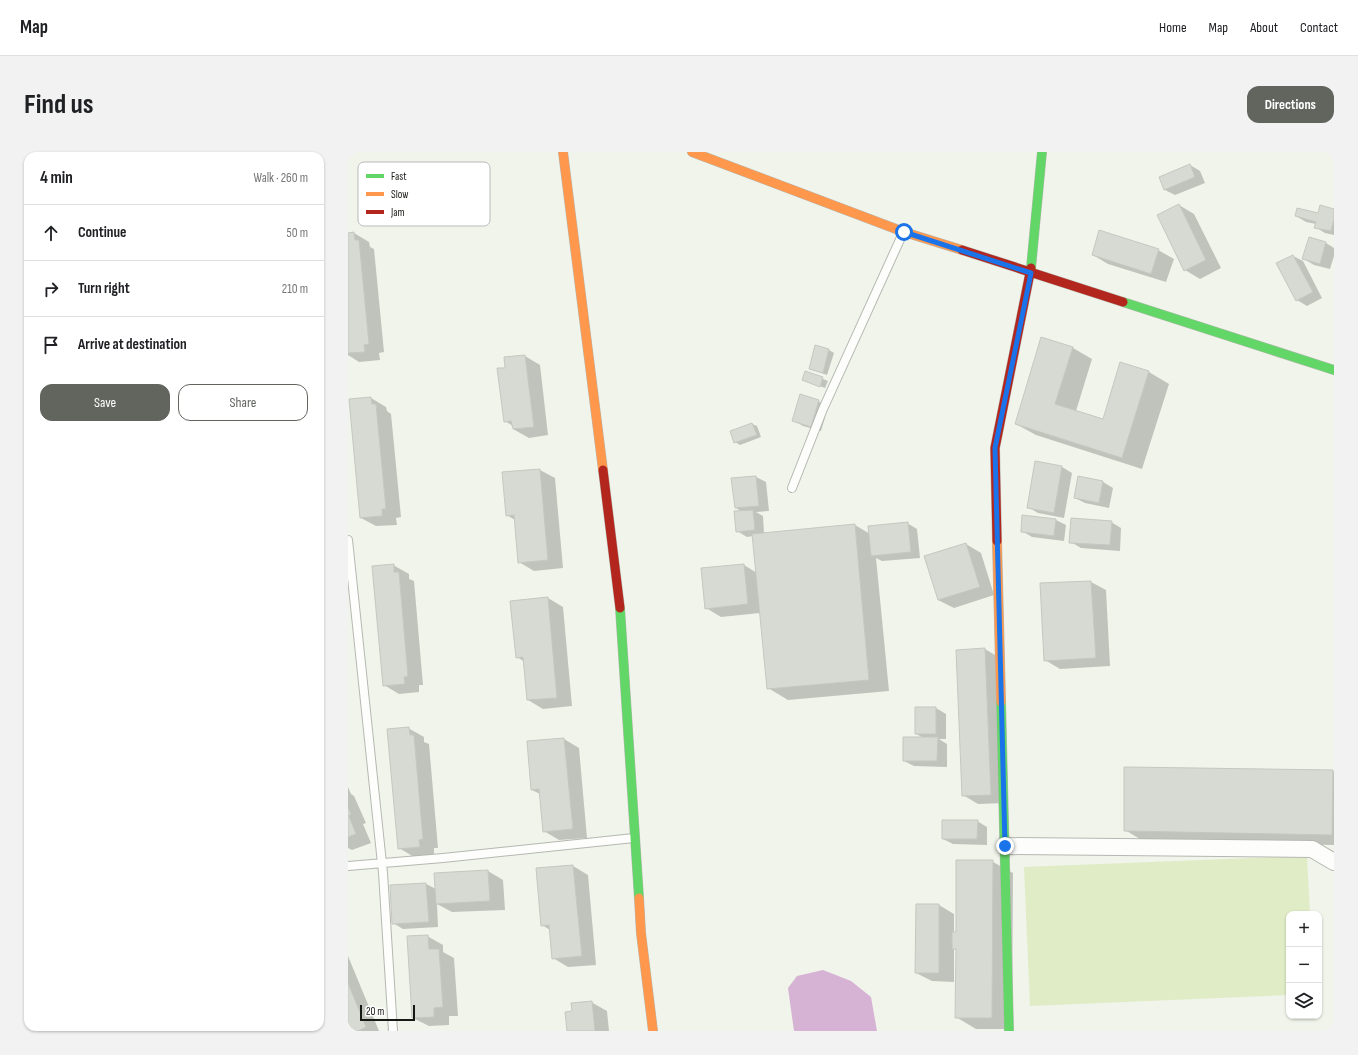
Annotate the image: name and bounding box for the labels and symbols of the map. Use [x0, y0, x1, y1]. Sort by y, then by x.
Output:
legend [358, 162, 490, 226]
text: Fast [391, 170, 407, 183]
text: Slow [391, 188, 408, 201]
text: Jam [390, 206, 405, 219]
route start [895, 223, 913, 241]
route end [996, 837, 1014, 855]
scale bar [360, 1003, 415, 1022]

